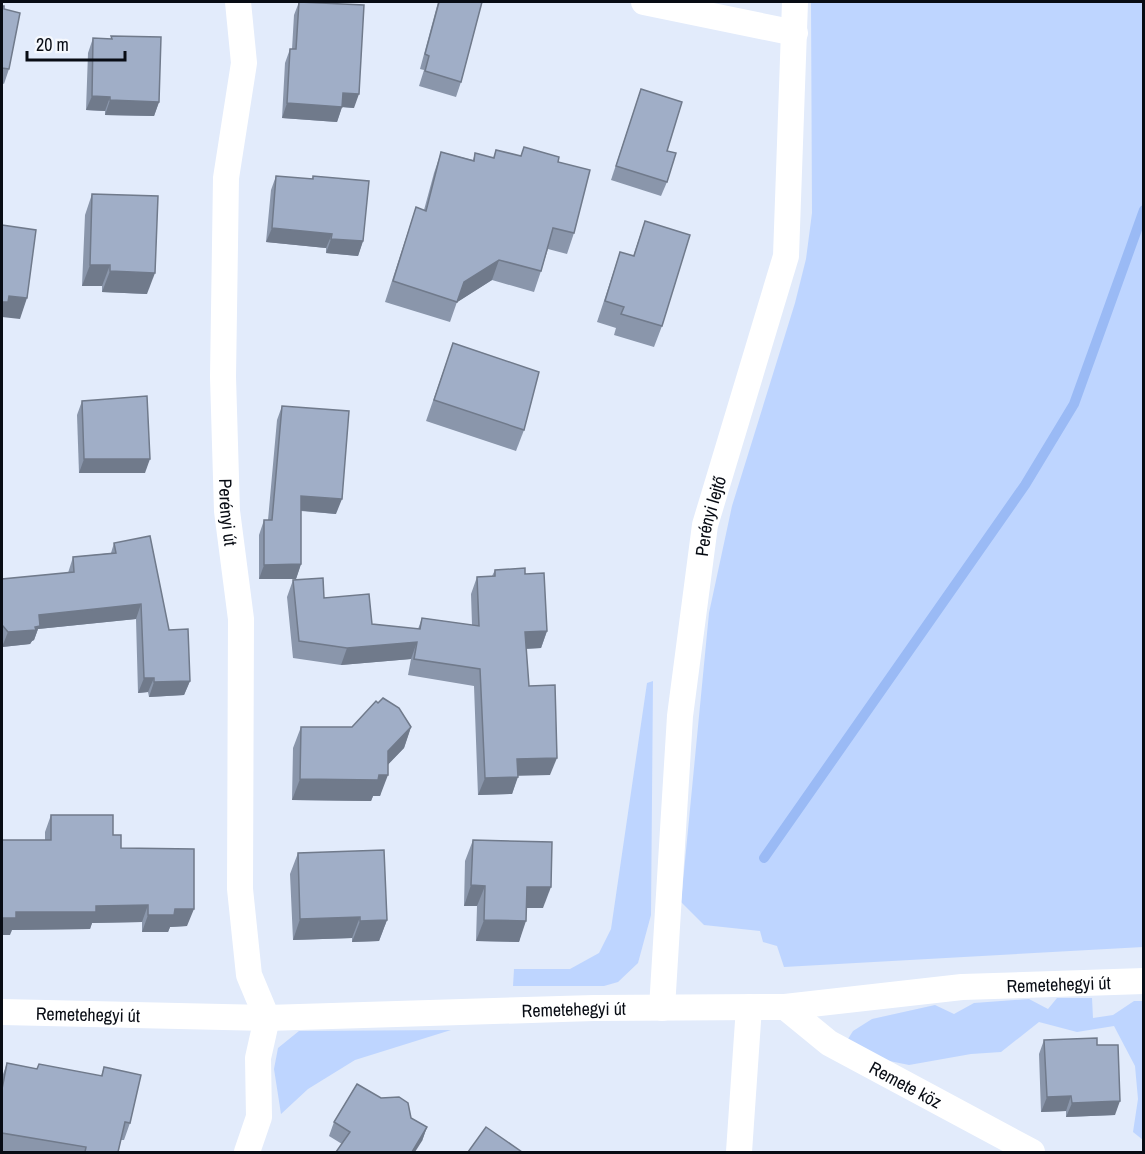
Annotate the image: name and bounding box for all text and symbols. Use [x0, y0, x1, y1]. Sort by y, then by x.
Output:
scale bar [27, 24, 124, 62]
text: 20 m [36, 32, 69, 57]
street label: Perényi lejtő [689, 473, 732, 558]
street label: Perényi út [214, 478, 244, 547]
street label: Remetehegyi út [1006, 970, 1111, 998]
street label: Remetehegyi út [521, 995, 626, 1023]
street label: Remetehegyi út [36, 1000, 140, 1028]
street label: Remete köz [865, 1055, 946, 1114]

